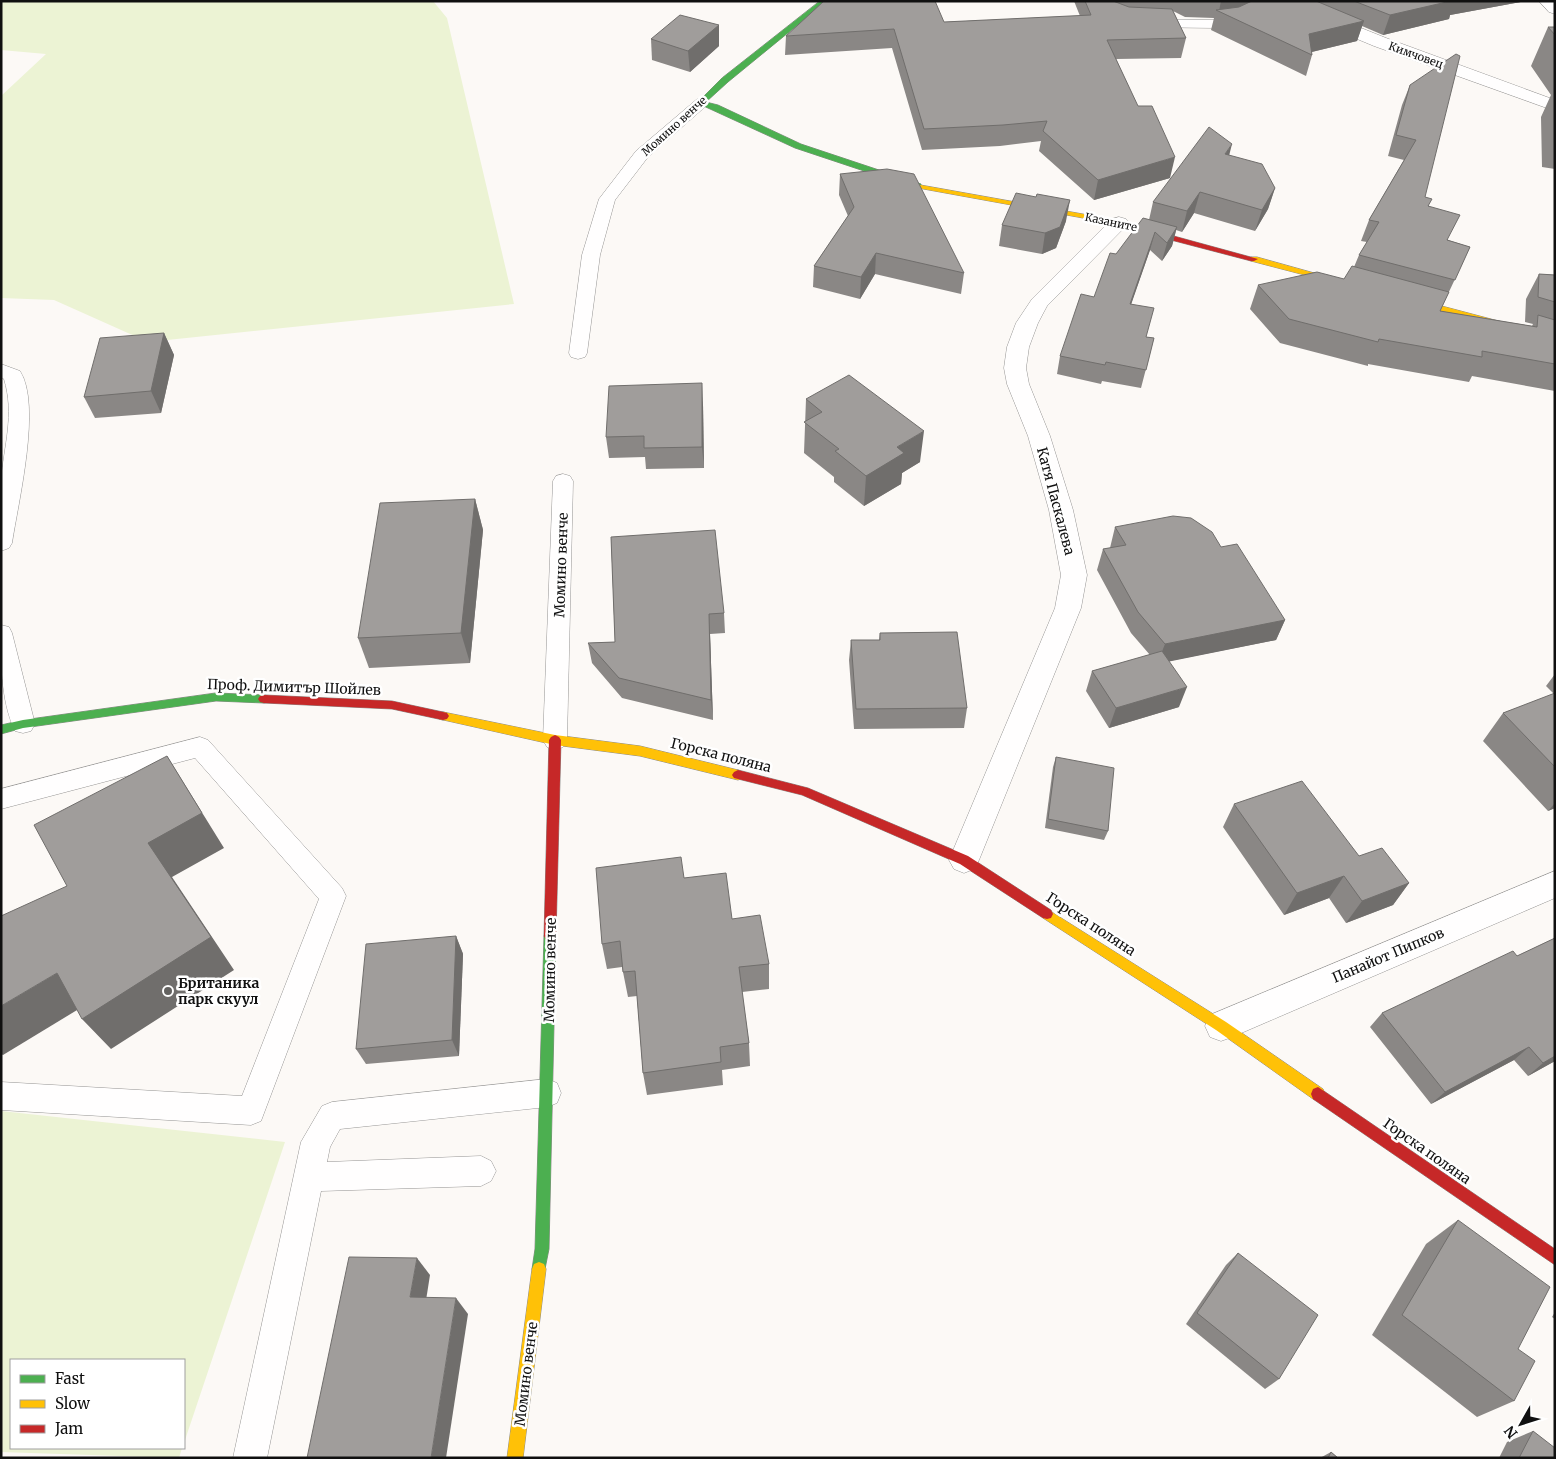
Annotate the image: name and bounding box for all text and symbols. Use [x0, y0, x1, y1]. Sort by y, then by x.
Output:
street label: Кимчовец [1387, 39, 1445, 71]
street label: Момино венче [639, 93, 710, 159]
street label: Казаните [1084, 210, 1139, 234]
street label: Катя Паскалева [1033, 445, 1079, 557]
street label: Момино венче [550, 512, 572, 618]
street label: Проф. Димитър Шойлев [207, 675, 381, 699]
street label: Горска поляна [669, 734, 774, 776]
street label: Горска поляна [1043, 888, 1140, 960]
street label: Момино венче [540, 917, 560, 1023]
street label: Панайот Пипков [1329, 923, 1447, 987]
place label: Британика парк скуул [178, 974, 259, 1008]
marker: Британика парк скуул [162, 985, 174, 997]
street label: Горска поляна [1380, 1114, 1475, 1188]
street label: Момино венче [511, 1321, 541, 1427]
legend [10, 1359, 185, 1449]
text: Fast [55, 1369, 85, 1388]
text: Slow [55, 1394, 90, 1413]
north arrow [1496, 1399, 1546, 1449]
text: Jam [54, 1419, 83, 1438]
text: N [1500, 1422, 1521, 1442]

